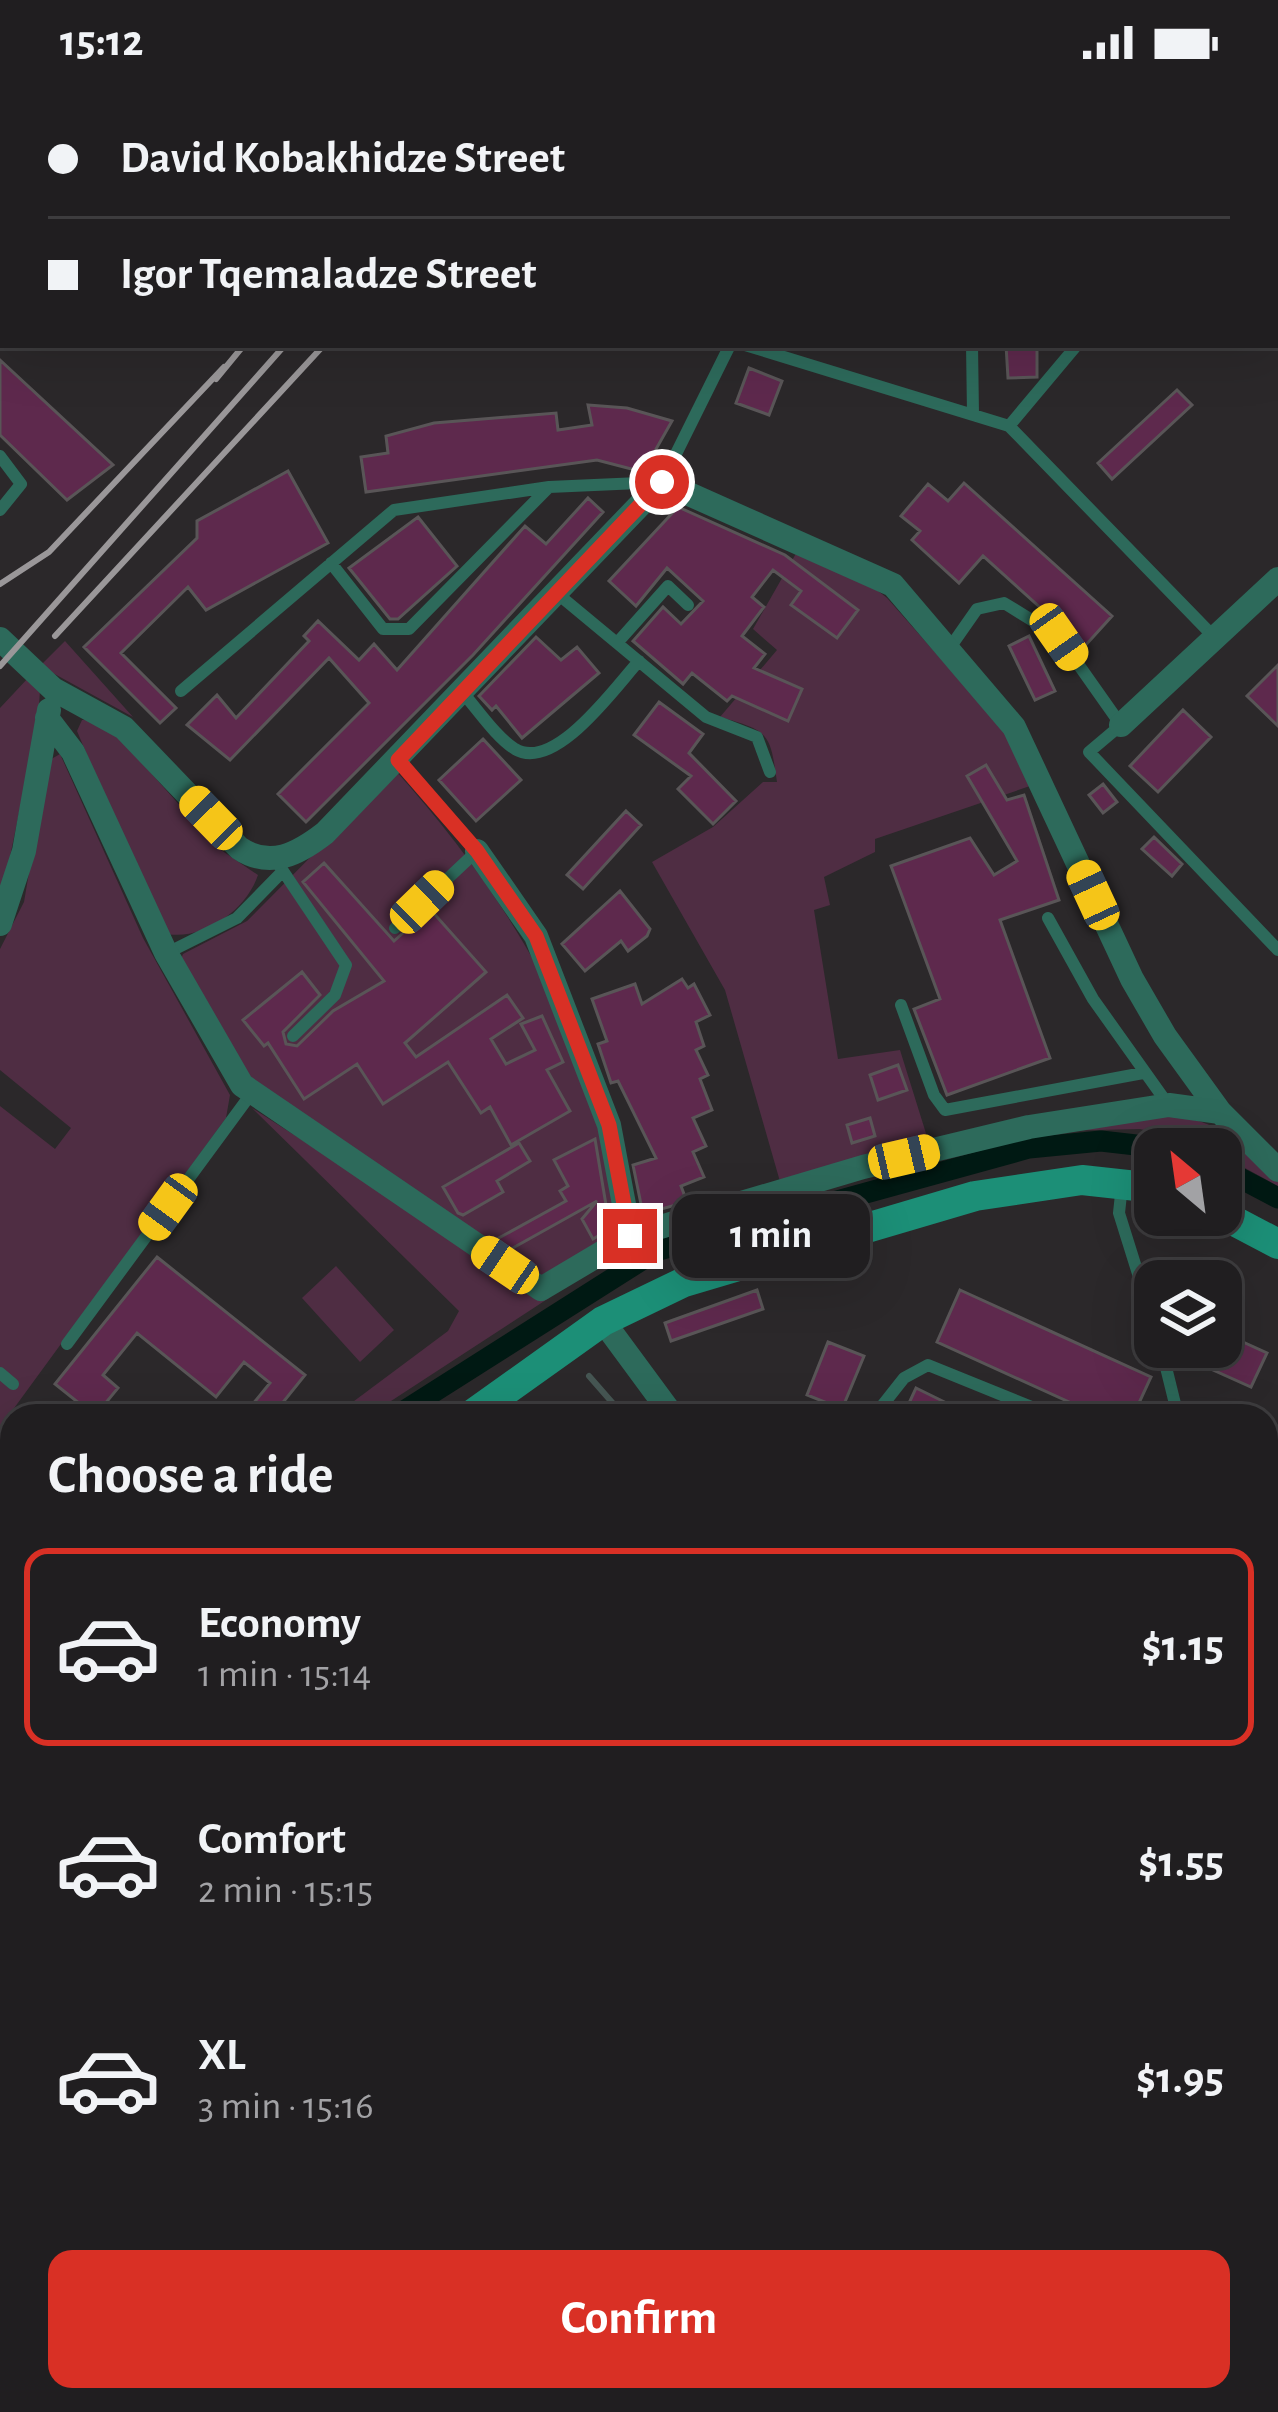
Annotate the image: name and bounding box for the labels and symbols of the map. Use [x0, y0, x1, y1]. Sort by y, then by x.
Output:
route start [635, 455, 689, 509]
car [1024, 597, 1094, 677]
car [173, 780, 249, 856]
car [1061, 855, 1125, 935]
car [384, 864, 460, 940]
north arrow [1134, 1128, 1242, 1236]
car [865, 1131, 943, 1183]
car [132, 1167, 204, 1247]
callout: 1 min [672, 1194, 870, 1278]
route end [603, 1209, 657, 1263]
car [465, 1230, 545, 1300]

